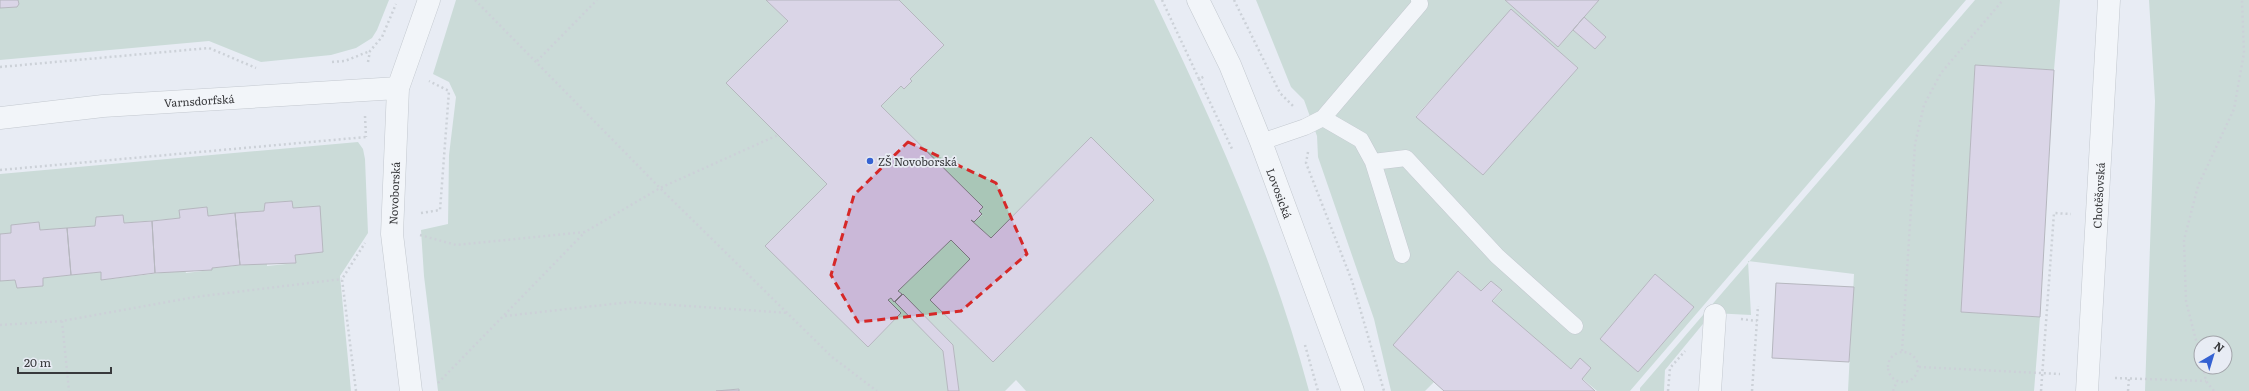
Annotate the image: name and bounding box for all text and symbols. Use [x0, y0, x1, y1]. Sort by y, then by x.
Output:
street label: Varnsdorfská [163, 90, 235, 110]
place label: ZŠ Novoborská [878, 153, 957, 169]
marker: ZŠ Novoborská [865, 156, 875, 166]
street label: Novoborská [384, 161, 403, 225]
street label: Chotěšovská [2088, 162, 2108, 229]
street label: Lovosická [1263, 166, 1297, 221]
north arrow [2193, 335, 2233, 375]
text: N [2211, 337, 2228, 355]
scale bar [18, 349, 111, 375]
text: 20 m [24, 353, 51, 371]

